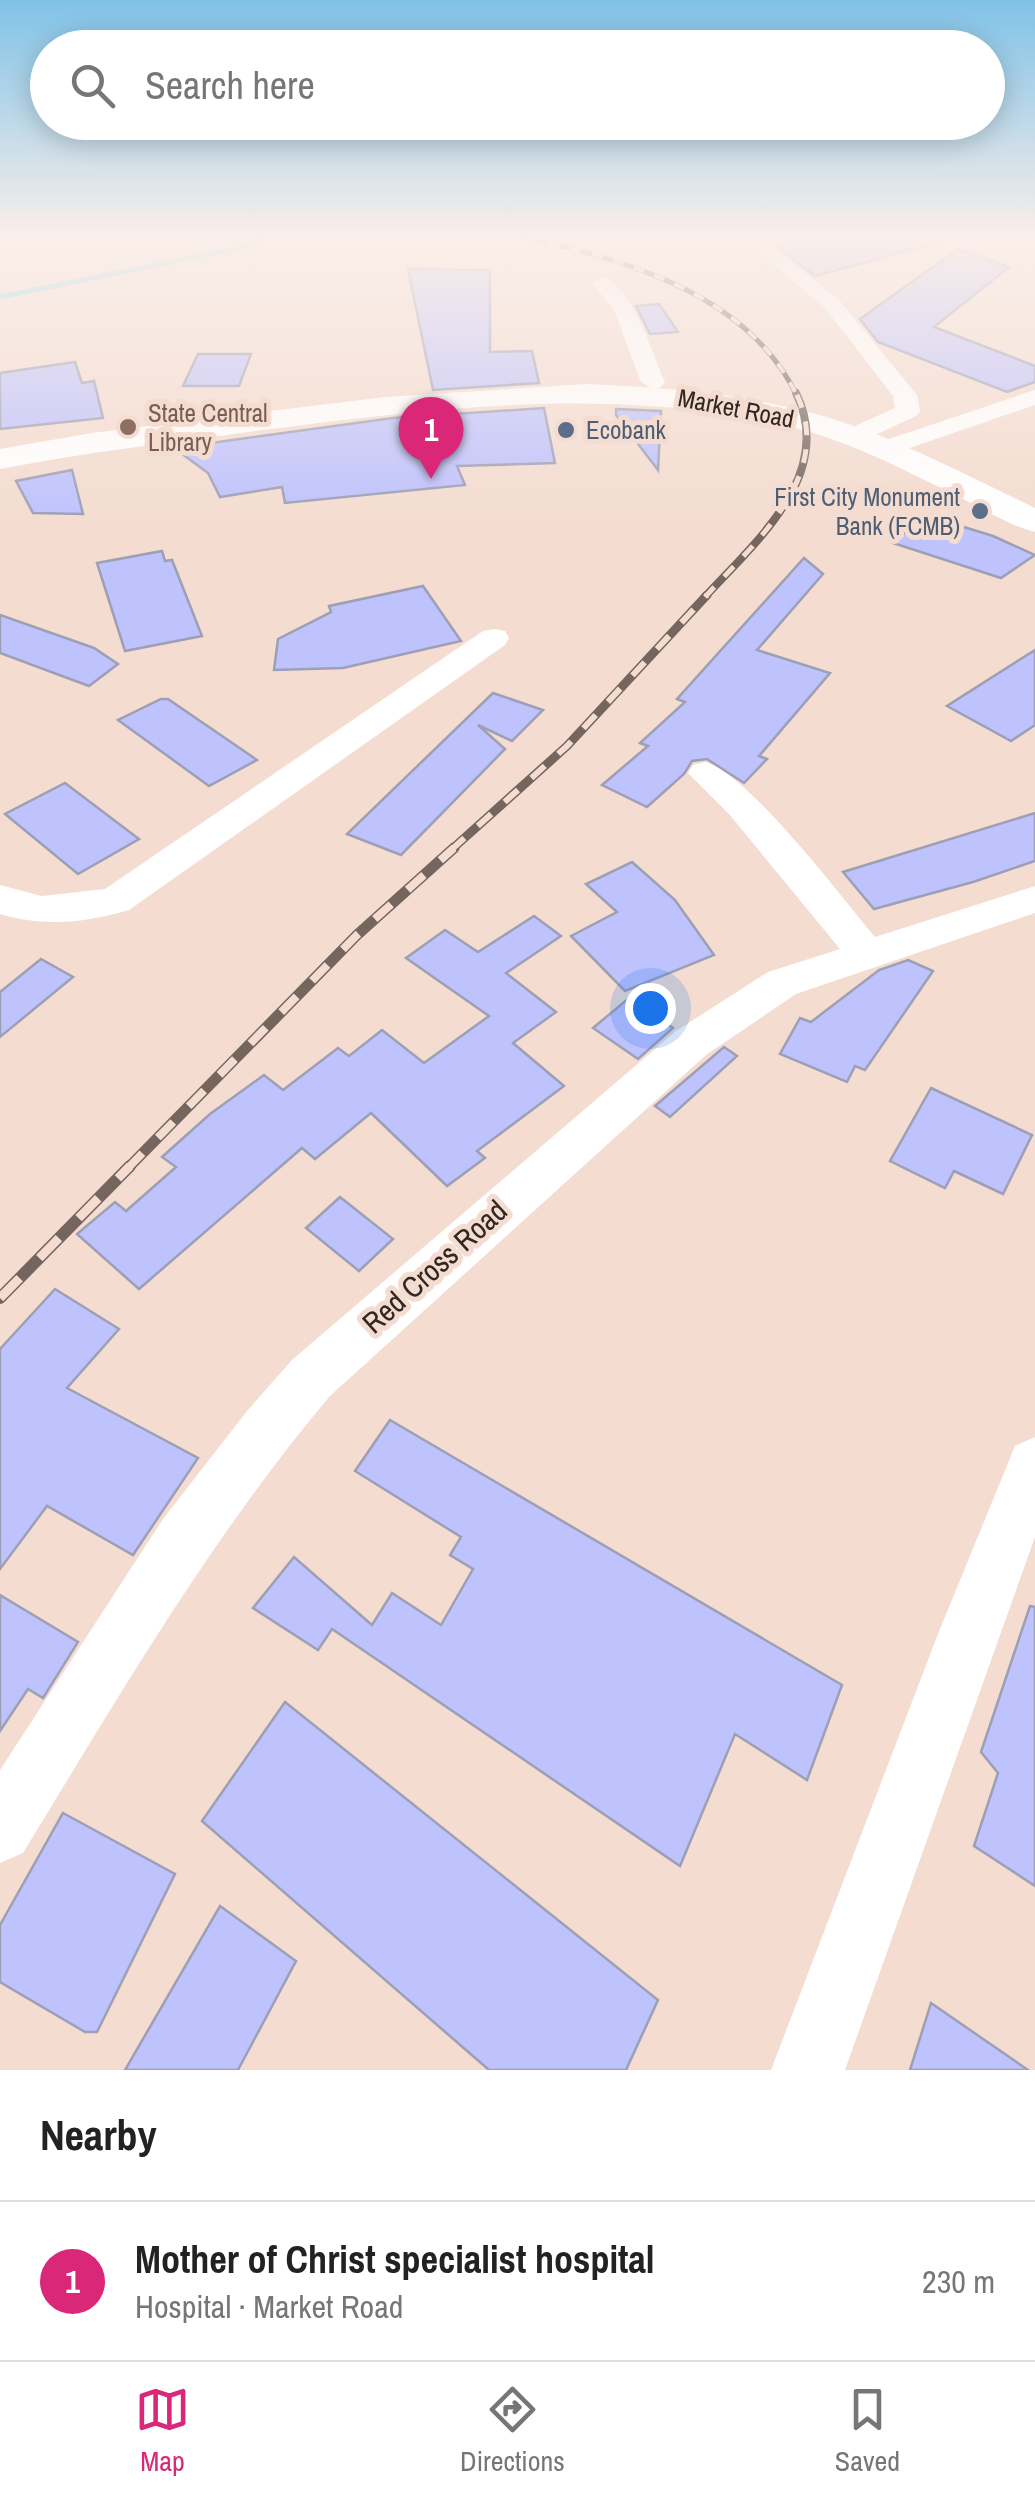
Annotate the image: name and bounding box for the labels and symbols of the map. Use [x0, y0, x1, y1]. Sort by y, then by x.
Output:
street label: Market Road [675, 380, 797, 436]
place label: State Central Library [148, 396, 268, 459]
pin: 1 [398, 396, 464, 479]
place label: Ecobank [586, 413, 667, 447]
marker: State Central Library [117, 416, 139, 438]
marker: Ecobank [555, 419, 577, 441]
place label: First City Monument Bank (FCMB) [774, 480, 960, 543]
marker: First City Monument Bank (FCMB) [969, 500, 991, 522]
your location [625, 983, 676, 1034]
street label: Red Cross Road [353, 1191, 515, 1342]

